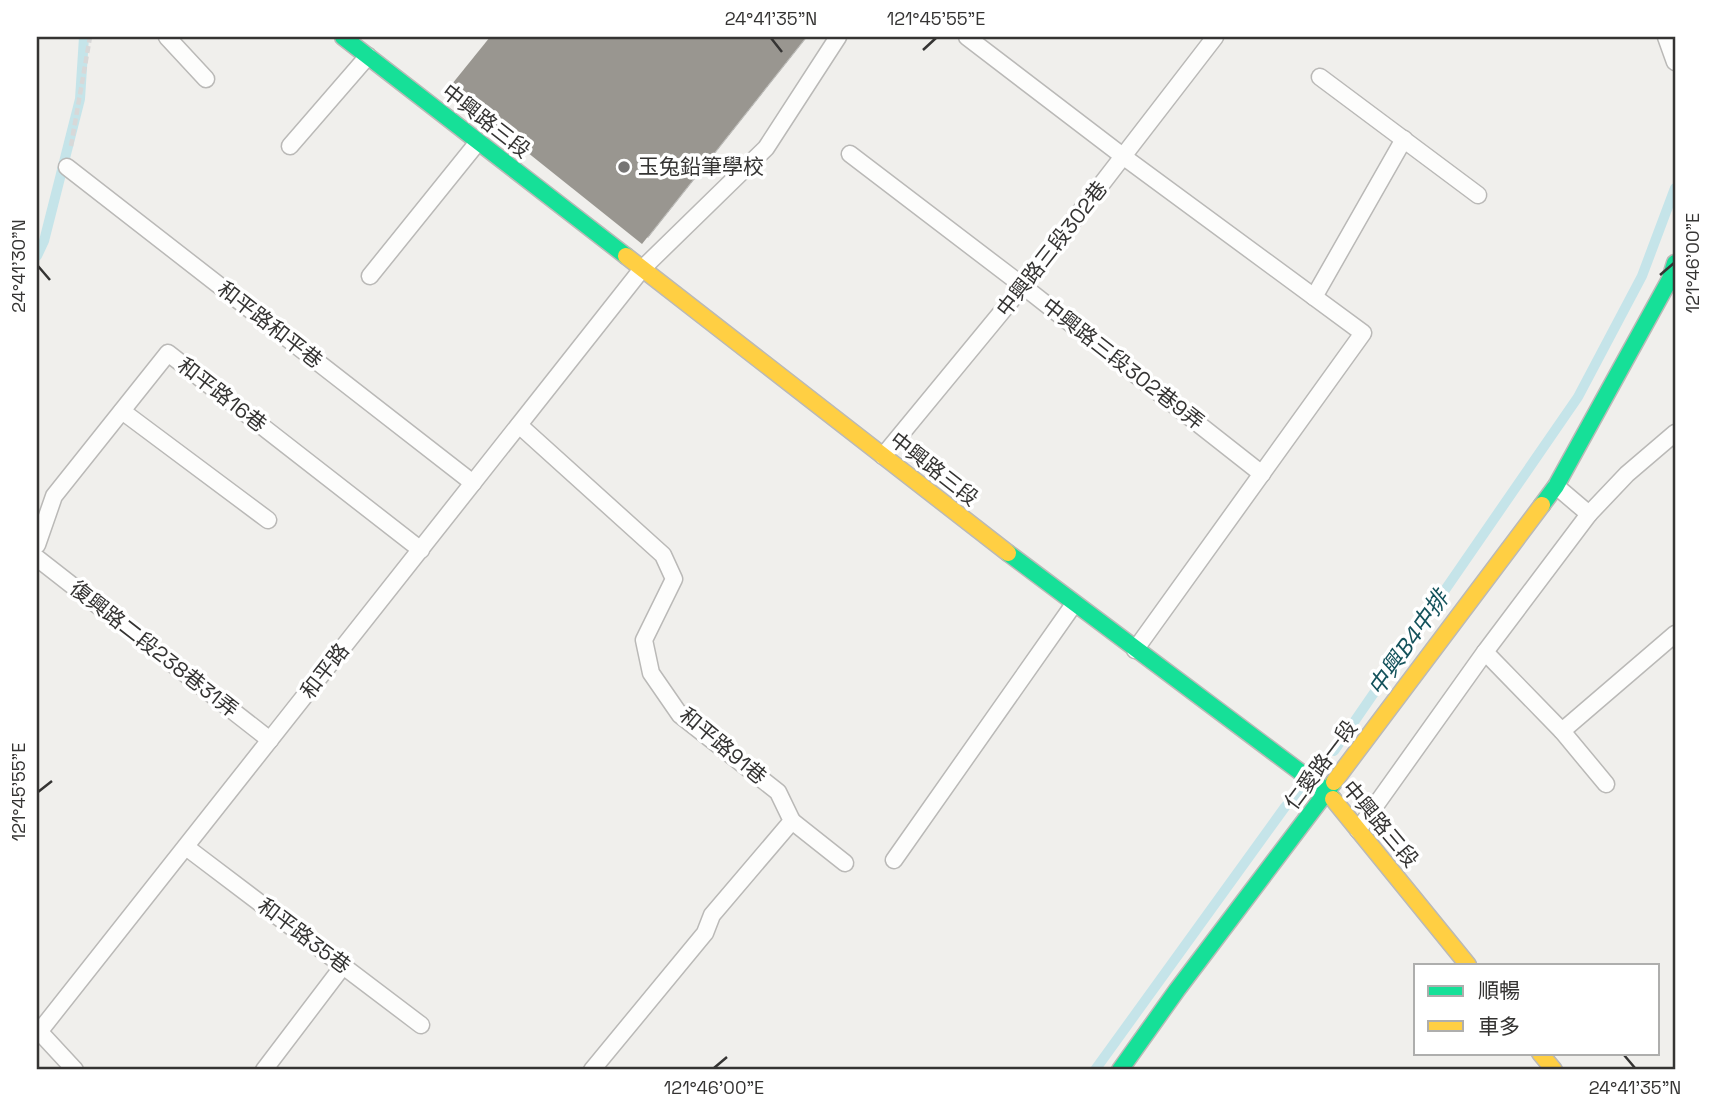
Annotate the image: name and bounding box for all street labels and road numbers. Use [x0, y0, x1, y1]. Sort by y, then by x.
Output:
street label: 中興路三段 [437, 78, 536, 164]
street label: 中興路三段302巷 [990, 175, 1113, 322]
street label: 和平路和平巷 [212, 275, 328, 374]
street label: 中興路三段302巷9弄 [1037, 292, 1210, 435]
street label: 和平路16巷 [172, 351, 272, 438]
street label: 中興路三段 [885, 426, 984, 512]
street label: 復興路二段238巷31弄 [65, 574, 244, 723]
street label: 和平路 [295, 638, 355, 704]
street label: 和平路91巷 [674, 701, 772, 790]
street label: 仁愛路一段 [1278, 715, 1363, 815]
street label: 中興路三段 [1336, 775, 1424, 873]
street label: 和平路35巷 [253, 892, 356, 979]

